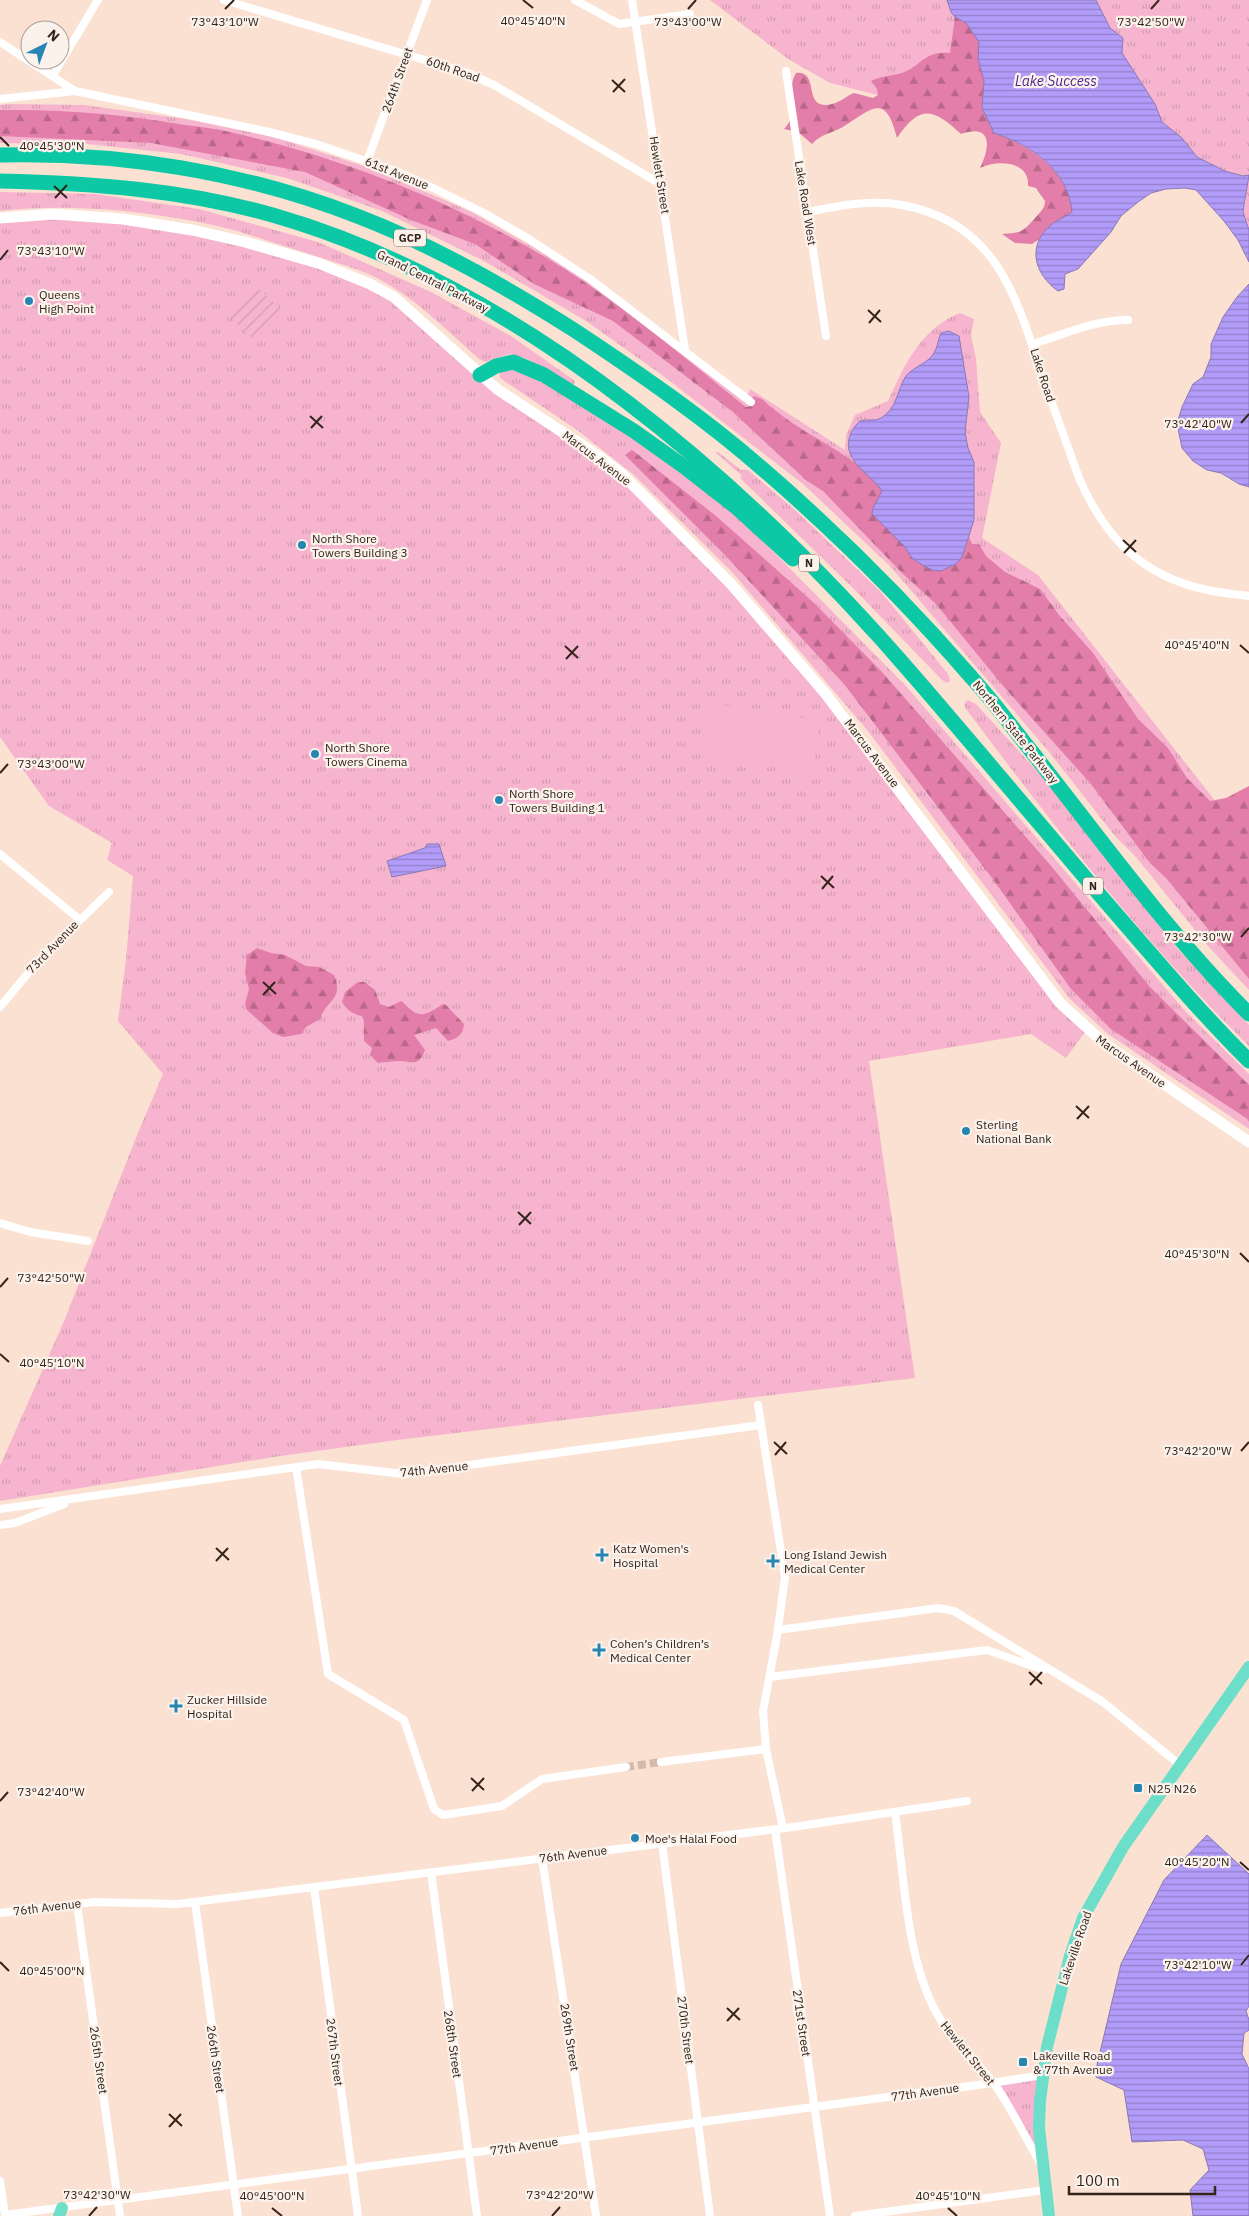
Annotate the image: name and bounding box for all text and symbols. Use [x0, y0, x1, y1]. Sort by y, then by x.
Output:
text: 40°45'40"N [500, 13, 566, 28]
text: 73°43'10"W [191, 14, 259, 29]
text: 73°43'00"W [654, 14, 722, 29]
text: 73°42'50"W [1117, 14, 1185, 29]
north arrow [20, 20, 70, 70]
text: N [44, 25, 63, 45]
street label: 264th Street [378, 45, 416, 115]
street label: 60th Road [424, 53, 482, 85]
water label: Lake Success [1015, 72, 1097, 90]
street label: Hewlett Street [646, 135, 674, 215]
text: 40°45'30"N [19, 138, 85, 153]
street label: 61st Avenue [363, 153, 431, 193]
street label: Lake Road West [792, 160, 820, 246]
road number: GCP [394, 230, 426, 247]
text: 73°43'10"W [17, 243, 85, 258]
street label: Grand Central Parkway [375, 246, 491, 316]
place label: Queens High Point [39, 287, 94, 316]
marker: Queens High Point [23, 295, 35, 307]
street label: Lake Road [1027, 346, 1059, 404]
text: 73°42'40"W [1164, 416, 1232, 431]
street label: Marcus Avenue [560, 427, 635, 489]
place label: North Shore Towers Building 3 [312, 531, 408, 560]
marker: North Shore Towers Building 3 [296, 539, 308, 551]
road number: N [799, 554, 819, 572]
text: 40°45'40"N [1164, 637, 1230, 652]
street label: Northern State Parkway [970, 677, 1062, 787]
street label: Marcus Avenue [841, 716, 903, 791]
place label: North Shore Towers Cinema [325, 740, 408, 769]
marker: North Shore Towers Cinema [309, 748, 321, 760]
text: 73°43'00"W [17, 756, 85, 771]
place label: North Shore Towers Building 1 [509, 786, 605, 815]
marker: North Shore Towers Building 1 [493, 794, 505, 806]
road number: N [1083, 878, 1103, 894]
street label: 73rd Avenue [23, 917, 82, 977]
text: 73°42'30"W [1164, 929, 1232, 944]
street label: Marcus Avenue [1093, 1031, 1169, 1091]
place label: Sterling National Bank [976, 1117, 1052, 1146]
marker: Sterling National Bank [960, 1125, 972, 1137]
text: 40°45'30"N [1164, 1246, 1230, 1261]
text: 73°42'50"W [17, 1270, 85, 1285]
text: 40°45'10"N [19, 1355, 85, 1370]
text: 73°42'20"W [1164, 1443, 1232, 1458]
street label: 74th Avenue [399, 1458, 469, 1480]
place label: Katz Women's Hospital [613, 1541, 689, 1570]
place label: Long Island Jewish Medical Center [784, 1547, 887, 1576]
marker: Katz Women's Hospital [595, 1548, 609, 1562]
marker: Long Island Jewish Medical Center [766, 1554, 780, 1568]
place label: Cohen’s Children’s Medical Center [610, 1636, 709, 1665]
marker: Cohen’s Children’s Medical Center [592, 1643, 606, 1657]
place label: Zucker Hillside Hospital [187, 1692, 267, 1721]
marker: Zucker Hillside Hospital [169, 1699, 183, 1713]
place label: N25 N26 [1148, 1781, 1197, 1796]
marker: N25 N26 [1132, 1782, 1144, 1794]
text: 73°42'40"W [17, 1784, 85, 1799]
place label: Moe's Halal Food [645, 1831, 737, 1846]
marker: Moe's Halal Food [629, 1832, 641, 1844]
street label: 76th Avenue [538, 1842, 608, 1866]
text: 40°45'20"N [1164, 1854, 1230, 1869]
street label: 76th Avenue [12, 1895, 82, 1919]
street label: Lakeville Road [1055, 1909, 1095, 1987]
text: 73°42'10"W [1164, 1957, 1232, 1972]
text: 40°45'00"N [19, 1963, 85, 1978]
street label: 271st Street [790, 1989, 814, 2057]
street label: 270th Street [674, 1995, 698, 2065]
street label: 269th Street [557, 2002, 583, 2072]
street label: 268th Street [441, 2009, 465, 2079]
street label: 267th Street [323, 2017, 347, 2087]
street label: Hewlett Street [938, 2018, 998, 2088]
street label: 266th Street [204, 2024, 228, 2094]
street label: 265th Street [87, 2025, 111, 2095]
place label: Lakeville Road & 77th Avenue [1033, 2048, 1113, 2077]
marker: Lakeville Road & 77th Avenue [1017, 2056, 1029, 2068]
street label: 77th Avenue [890, 2080, 960, 2104]
street label: 77th Avenue [489, 2134, 559, 2158]
scale bar [1069, 2164, 1215, 2196]
text: 100 m [1076, 2171, 1120, 2190]
text: 73°42'30"W [63, 2187, 131, 2202]
text: 73°42'20"W [526, 2187, 594, 2202]
text: 40°45'00"N [239, 2188, 305, 2203]
text: 40°45'10"N [915, 2188, 981, 2203]

